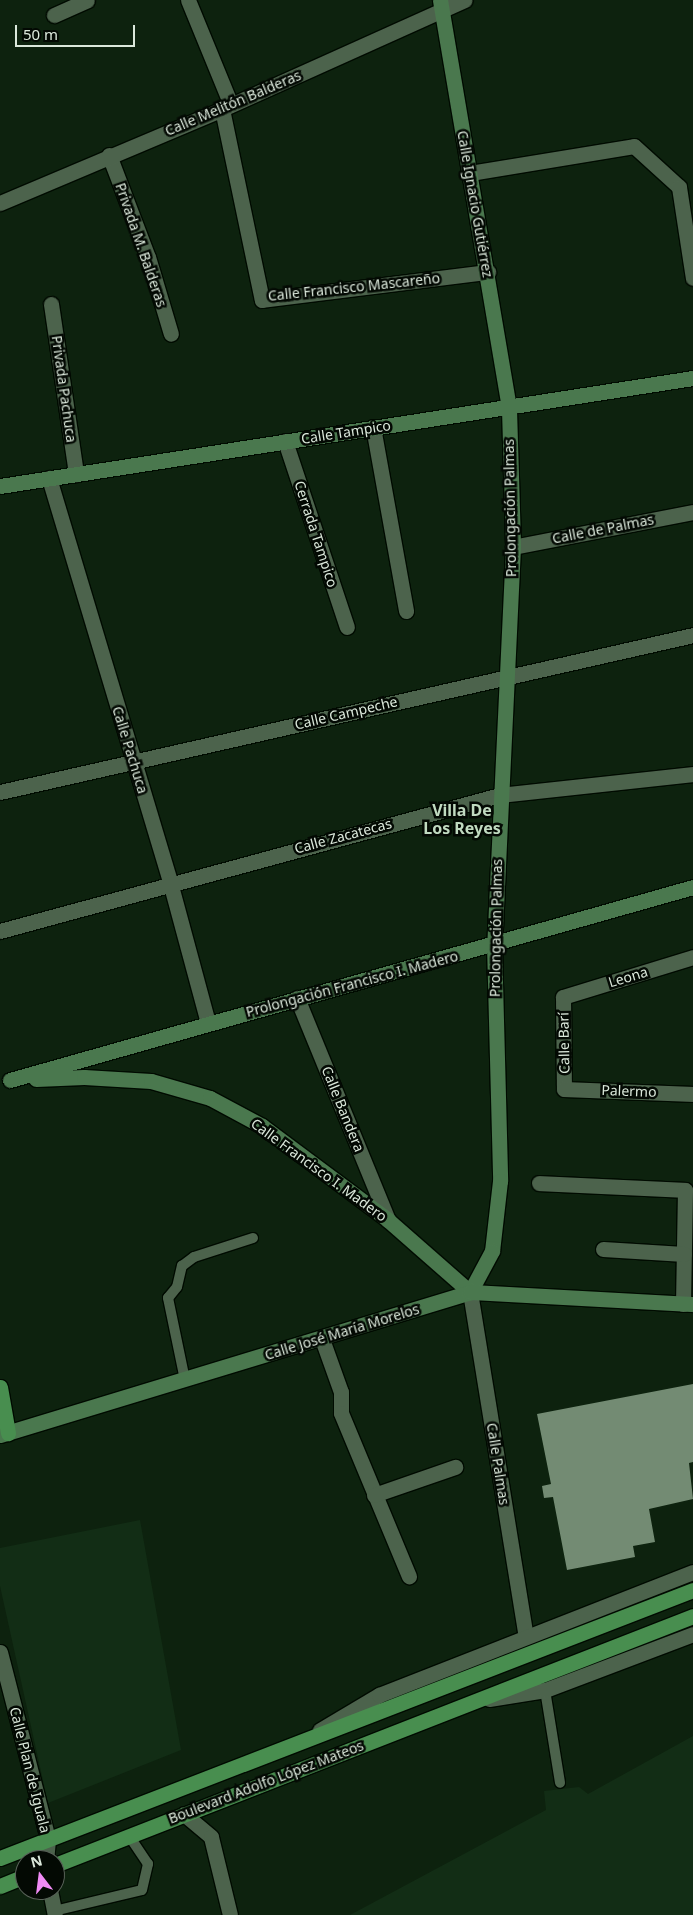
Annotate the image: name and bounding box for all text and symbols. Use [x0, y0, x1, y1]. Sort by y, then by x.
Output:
scale bar [18, 15, 138, 47]
text: 50 m [23, 24, 58, 44]
street label: Calle Melitón Balderas [162, 67, 304, 139]
street label: Calle Ignacio Gutiérrez [454, 129, 496, 279]
street label: Privada M. Balderas [112, 181, 170, 309]
street label: Calle Francisco Mascareño [267, 270, 441, 304]
street label: Privada Pachuca [48, 334, 80, 444]
street label: Calle Tampico [300, 417, 392, 447]
street label: Prolongación Palmas [500, 439, 520, 577]
street label: Cerrada Tampico [291, 479, 341, 589]
street label: Calle de Palmas [551, 511, 655, 547]
street label: Calle Campeche [293, 693, 399, 733]
street label: Calle Pachuca [109, 704, 151, 796]
district label: Villa De Los Reyes [423, 800, 501, 838]
street label: Calle Zacatecas [292, 815, 394, 857]
street label: Prolongación Palmas [486, 859, 506, 997]
street label: Prolongación Francisco I. Madero [244, 948, 460, 1020]
street label: Leona [606, 963, 650, 991]
street label: Calle Barí [555, 1012, 573, 1074]
street label: Calle Bandera [318, 1064, 368, 1154]
street label: Palermo [601, 1082, 657, 1100]
street label: Calle Francisco I. Madero [248, 1115, 390, 1225]
street label: Calle José María Morelos [263, 1300, 421, 1364]
street label: Calle Palmas [483, 1422, 513, 1506]
street label: Calle Plan de Iguala [6, 1705, 54, 1835]
street label: Boulevard Adolfo López Mateos [166, 1737, 366, 1827]
north arrow [15, 1850, 65, 1900]
text: N [28, 1850, 44, 1872]

